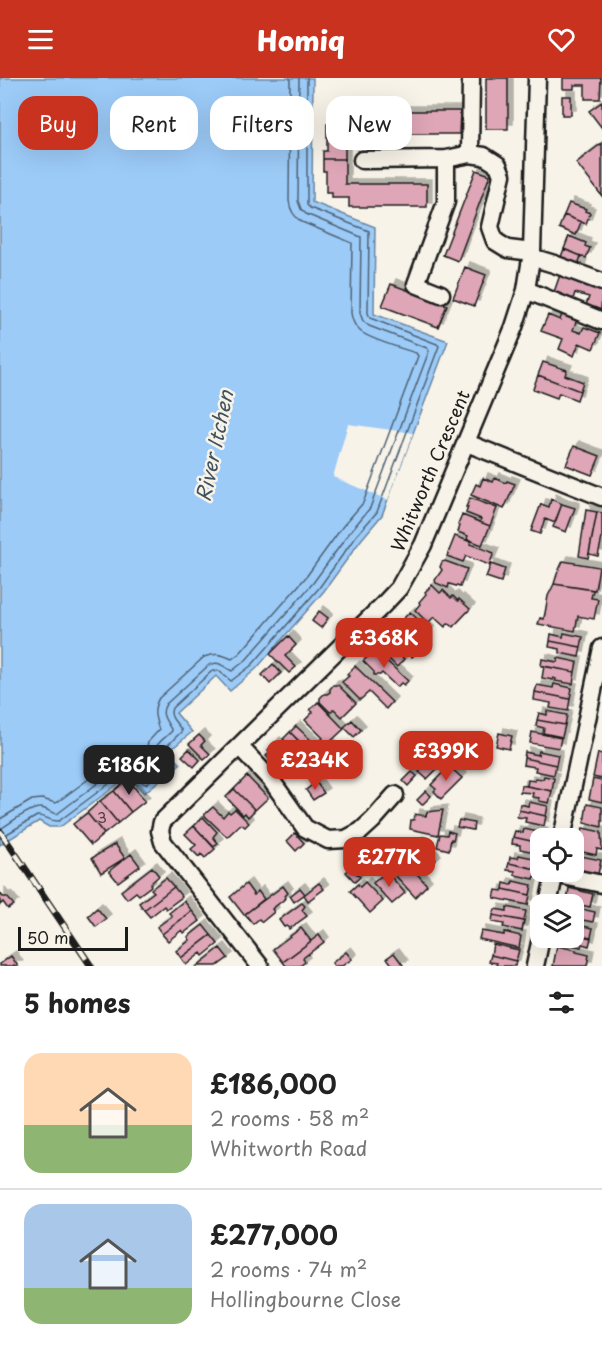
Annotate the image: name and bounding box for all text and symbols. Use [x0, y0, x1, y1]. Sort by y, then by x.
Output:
text: Homiq [257, 19, 345, 60]
icon: menu [24, 23, 57, 56]
icon: heart [545, 23, 578, 56]
chip: Buy [18, 96, 98, 150]
chip: Rent [110, 96, 198, 150]
chip: Filters [210, 96, 314, 150]
chip: New [326, 96, 412, 150]
street label: Whitworth Crescent [383, 385, 476, 555]
water label: River Itchen [188, 386, 241, 504]
pin: £368K [342, 618, 426, 669]
text: £368K [350, 622, 418, 652]
pin: £399K [404, 731, 488, 782]
text: £399K [413, 735, 479, 765]
pin: £234K [273, 740, 357, 791]
text: £234K [281, 744, 349, 774]
pin: £186K [87, 745, 171, 796]
text: £186K [98, 749, 161, 779]
house number: 3 [97, 805, 107, 828]
map controls [530, 828, 584, 948]
button: locate [530, 828, 584, 882]
pin: £277K [347, 837, 431, 888]
text: £277K [357, 841, 421, 871]
button: layers [530, 894, 584, 948]
scale bar [18, 924, 128, 952]
text: 50 m [27, 925, 68, 949]
text: 5 homes [24, 983, 130, 1022]
icon: filters [545, 986, 578, 1019]
text: £186,000 [210, 1064, 337, 1103]
icon: home [72, 1077, 144, 1149]
text: 2 rooms · 58 m² [210, 1103, 369, 1133]
text: Whitworth Road [210, 1133, 368, 1163]
text: £277,000 [210, 1215, 338, 1254]
icon: home [72, 1228, 144, 1300]
text: 2 rooms · 74 m² [210, 1254, 367, 1284]
text: Hollingbourne Close [210, 1284, 401, 1314]

